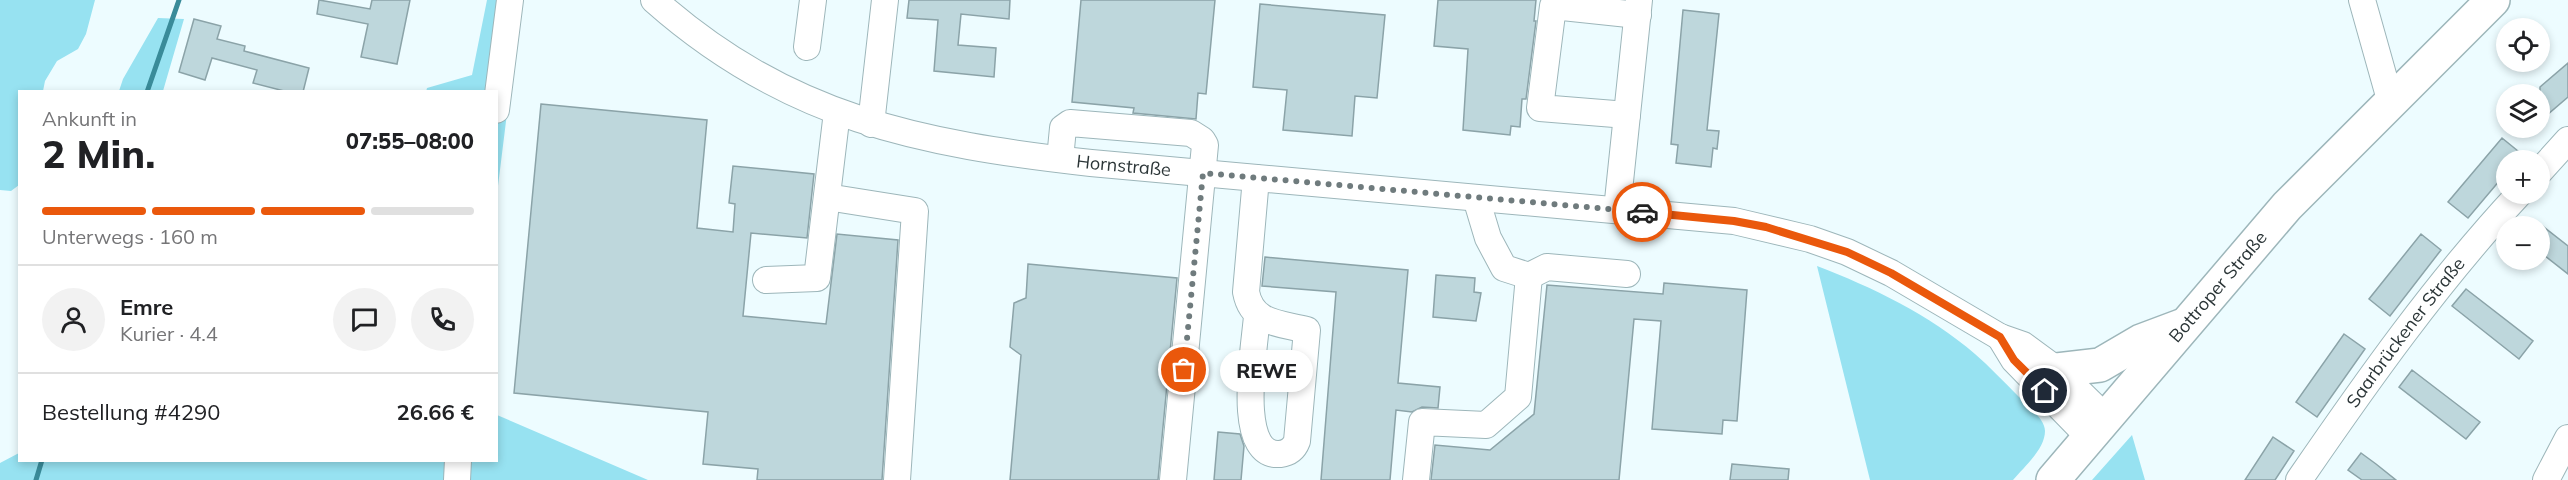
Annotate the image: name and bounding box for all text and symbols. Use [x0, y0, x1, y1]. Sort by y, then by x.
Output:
map controls [2496, 18, 2550, 270]
button: locate [2496, 18, 2550, 72]
button: layers [2496, 84, 2550, 138]
text: Ankunft in [42, 106, 137, 131]
text: 07:55–08:00 [346, 127, 474, 155]
text: 2 Min. [42, 129, 155, 178]
street label: Hornstraße [1075, 149, 1172, 181]
button: + [2496, 150, 2550, 204]
courier [1612, 182, 1672, 242]
icon: car [1626, 196, 1659, 229]
button: − [2496, 216, 2550, 270]
text: Unterwegs · 160 m [42, 224, 218, 249]
street label: Bottroper Straße [2164, 226, 2272, 347]
street label: Saarbrückener Straße [2341, 252, 2470, 412]
button: person [42, 288, 105, 351]
button: chat [333, 288, 396, 351]
button: phone [411, 288, 474, 351]
text: Emre [120, 293, 173, 321]
text: Kurier · 4.4 [120, 321, 218, 346]
pin [1158, 344, 1209, 395]
callout: REWE [1220, 349, 1313, 391]
icon: bag [1167, 353, 1200, 386]
text: REWE [1236, 358, 1297, 383]
pin [2019, 365, 2070, 416]
icon: home [2028, 374, 2061, 407]
text: Bestellung #4290 [42, 398, 220, 426]
text: 26.66 € [397, 398, 474, 426]

